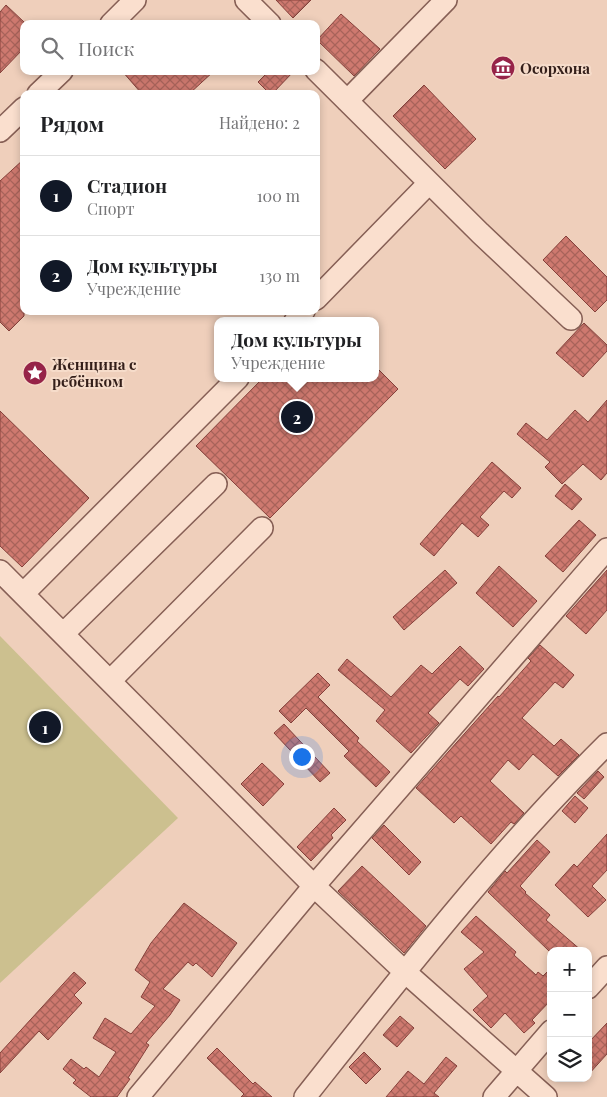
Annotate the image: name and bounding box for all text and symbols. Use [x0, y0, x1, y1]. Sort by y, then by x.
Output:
search box [20, 20, 320, 75]
icon: search [38, 34, 66, 62]
text: Поиск [78, 35, 134, 61]
museum icon: Осорхона [490, 55, 516, 81]
place label: Осорхона [520, 58, 590, 78]
text: Рядом [40, 109, 104, 137]
text: Найдено: 2 [219, 112, 300, 133]
text: Стадион [87, 172, 167, 198]
text: 1 [53, 185, 59, 206]
text: 100 m [257, 185, 300, 206]
text: Спорт [87, 198, 135, 219]
text: Дом культуры [87, 252, 218, 278]
text: 2 [52, 265, 60, 286]
text: 130 m [259, 265, 300, 286]
text: Учреждение [87, 278, 181, 299]
popup [214, 317, 379, 382]
text: Дом культуры [231, 326, 362, 352]
text: Учреждение [231, 352, 325, 373]
place label: Женщина с ребёнком [51, 354, 137, 391]
place icon: Женщина с ребёнком [22, 360, 48, 386]
pin: 2 [281, 398, 313, 436]
pin: 1 [29, 708, 61, 746]
your location [289, 744, 315, 770]
map controls [547, 947, 592, 1082]
button: + [547, 947, 592, 992]
button: − [547, 992, 592, 1037]
button: layers [547, 1037, 592, 1082]

